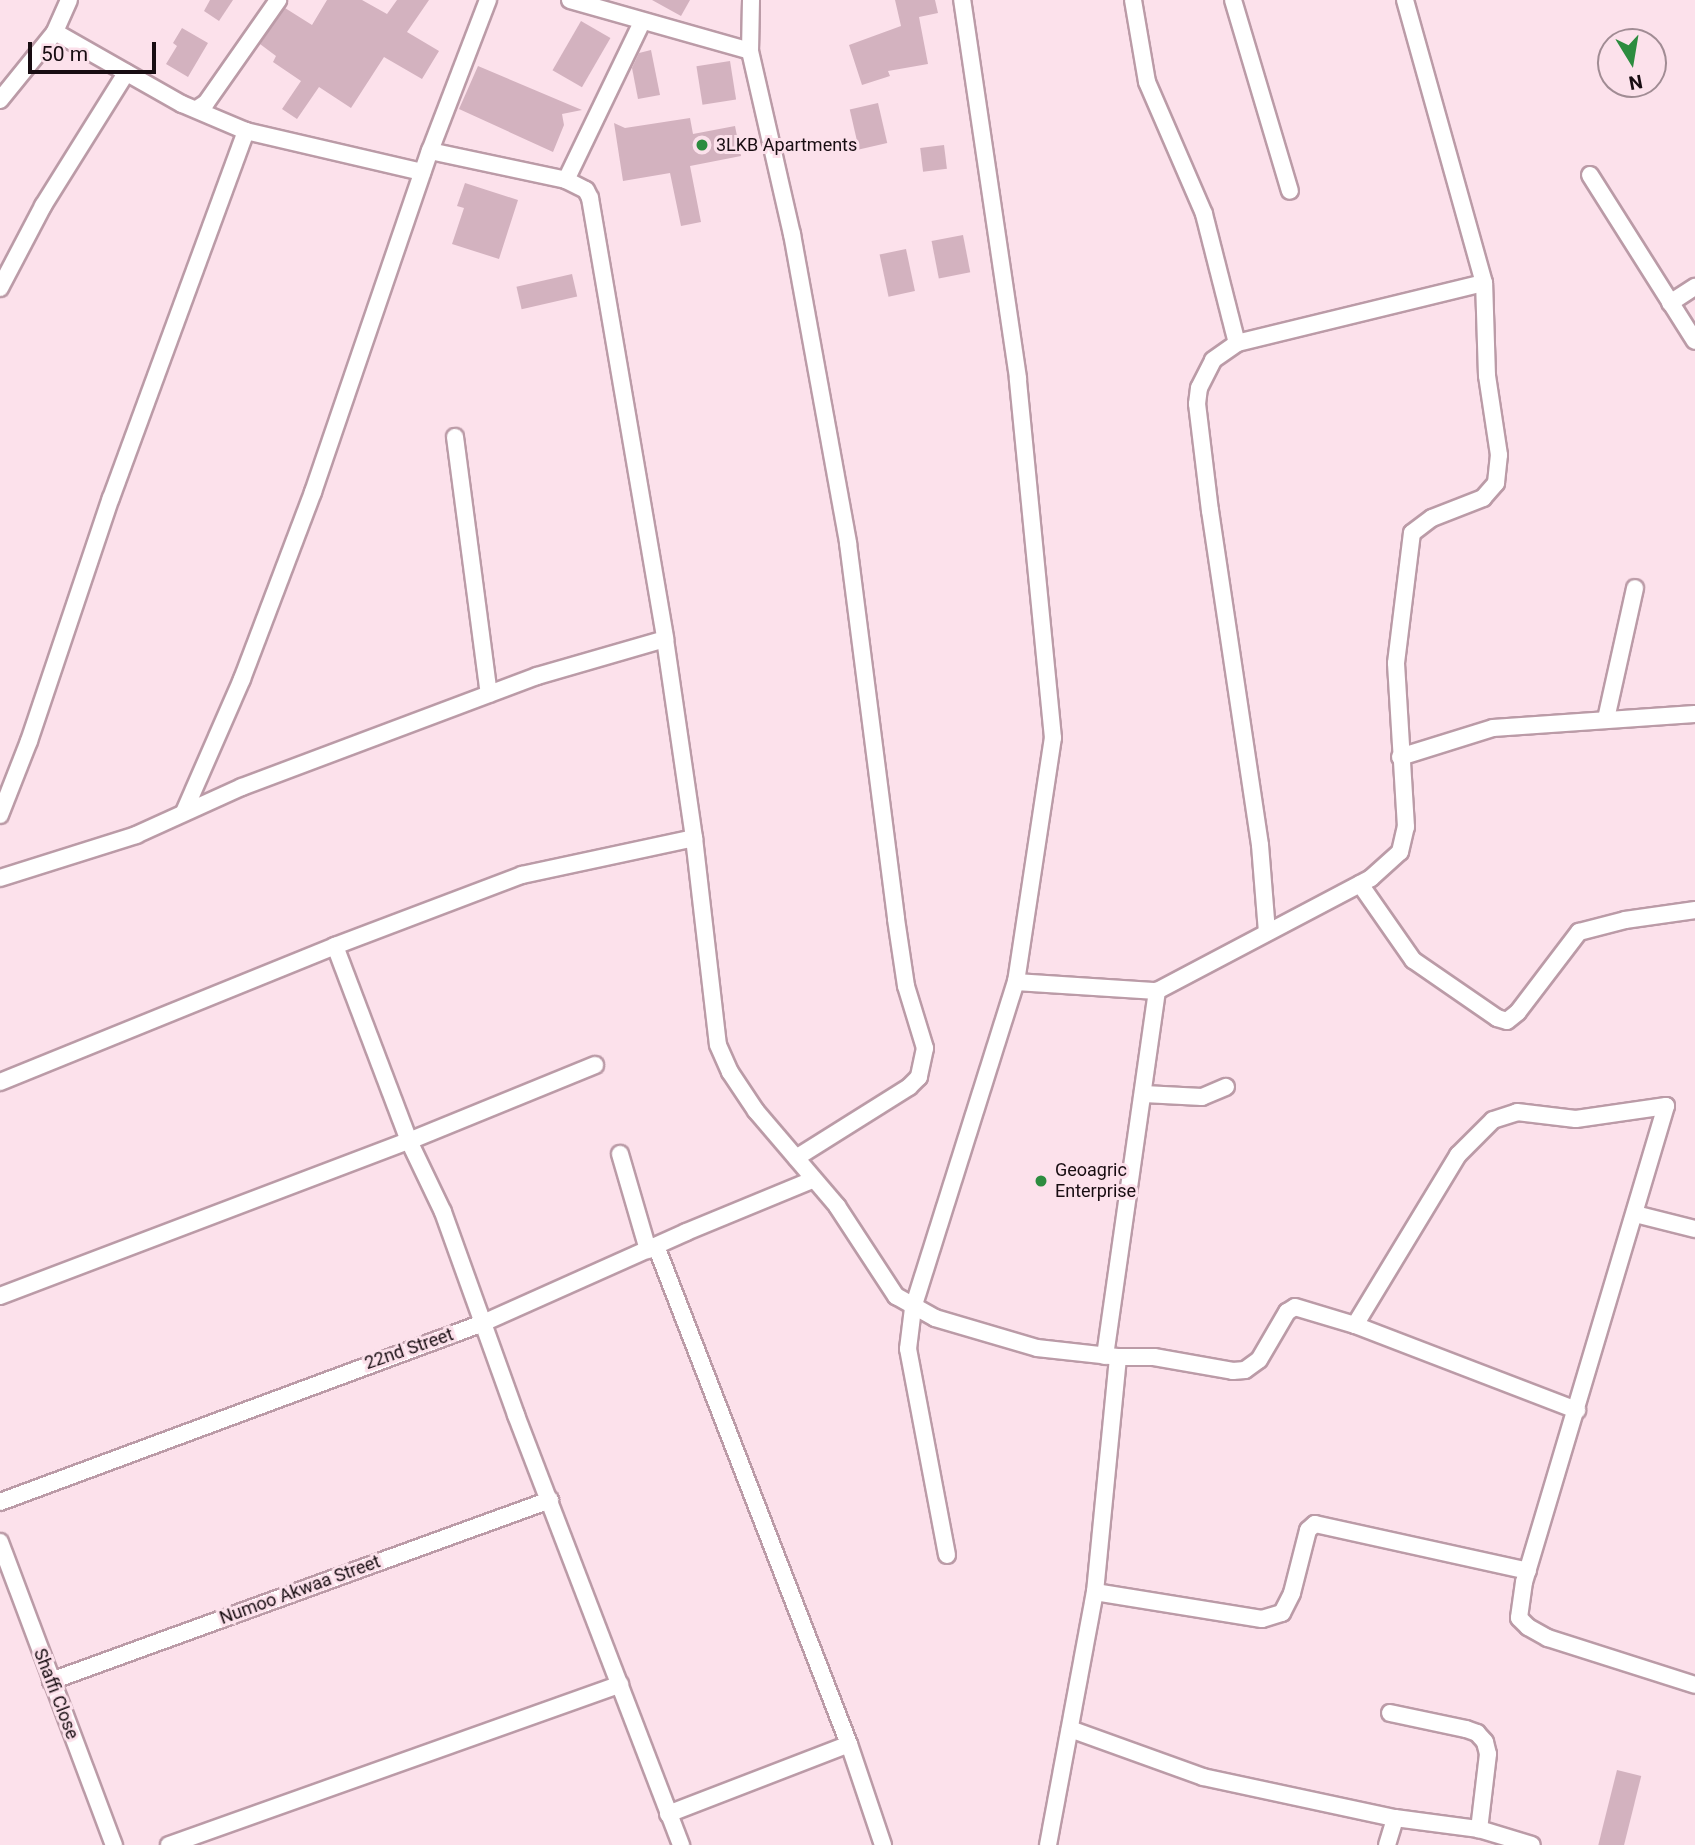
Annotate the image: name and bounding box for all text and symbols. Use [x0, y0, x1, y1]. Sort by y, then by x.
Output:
scale bar [32, 28, 159, 72]
north arrow [1597, 28, 1667, 98]
text: 50 m [41, 42, 88, 66]
text: N [1627, 70, 1644, 95]
place label: 3LKB Apartments [716, 134, 857, 156]
marker: 3LKB Apartments [694, 137, 710, 153]
place label: Geoagric Enterprise [1055, 1160, 1136, 1202]
marker: Geoagric Enterprise [1033, 1173, 1049, 1189]
street label: 22nd Street [362, 1324, 456, 1374]
street label: Numoo Akwaa Street [217, 1551, 383, 1629]
street label: Shaffi Close [29, 1646, 83, 1742]

